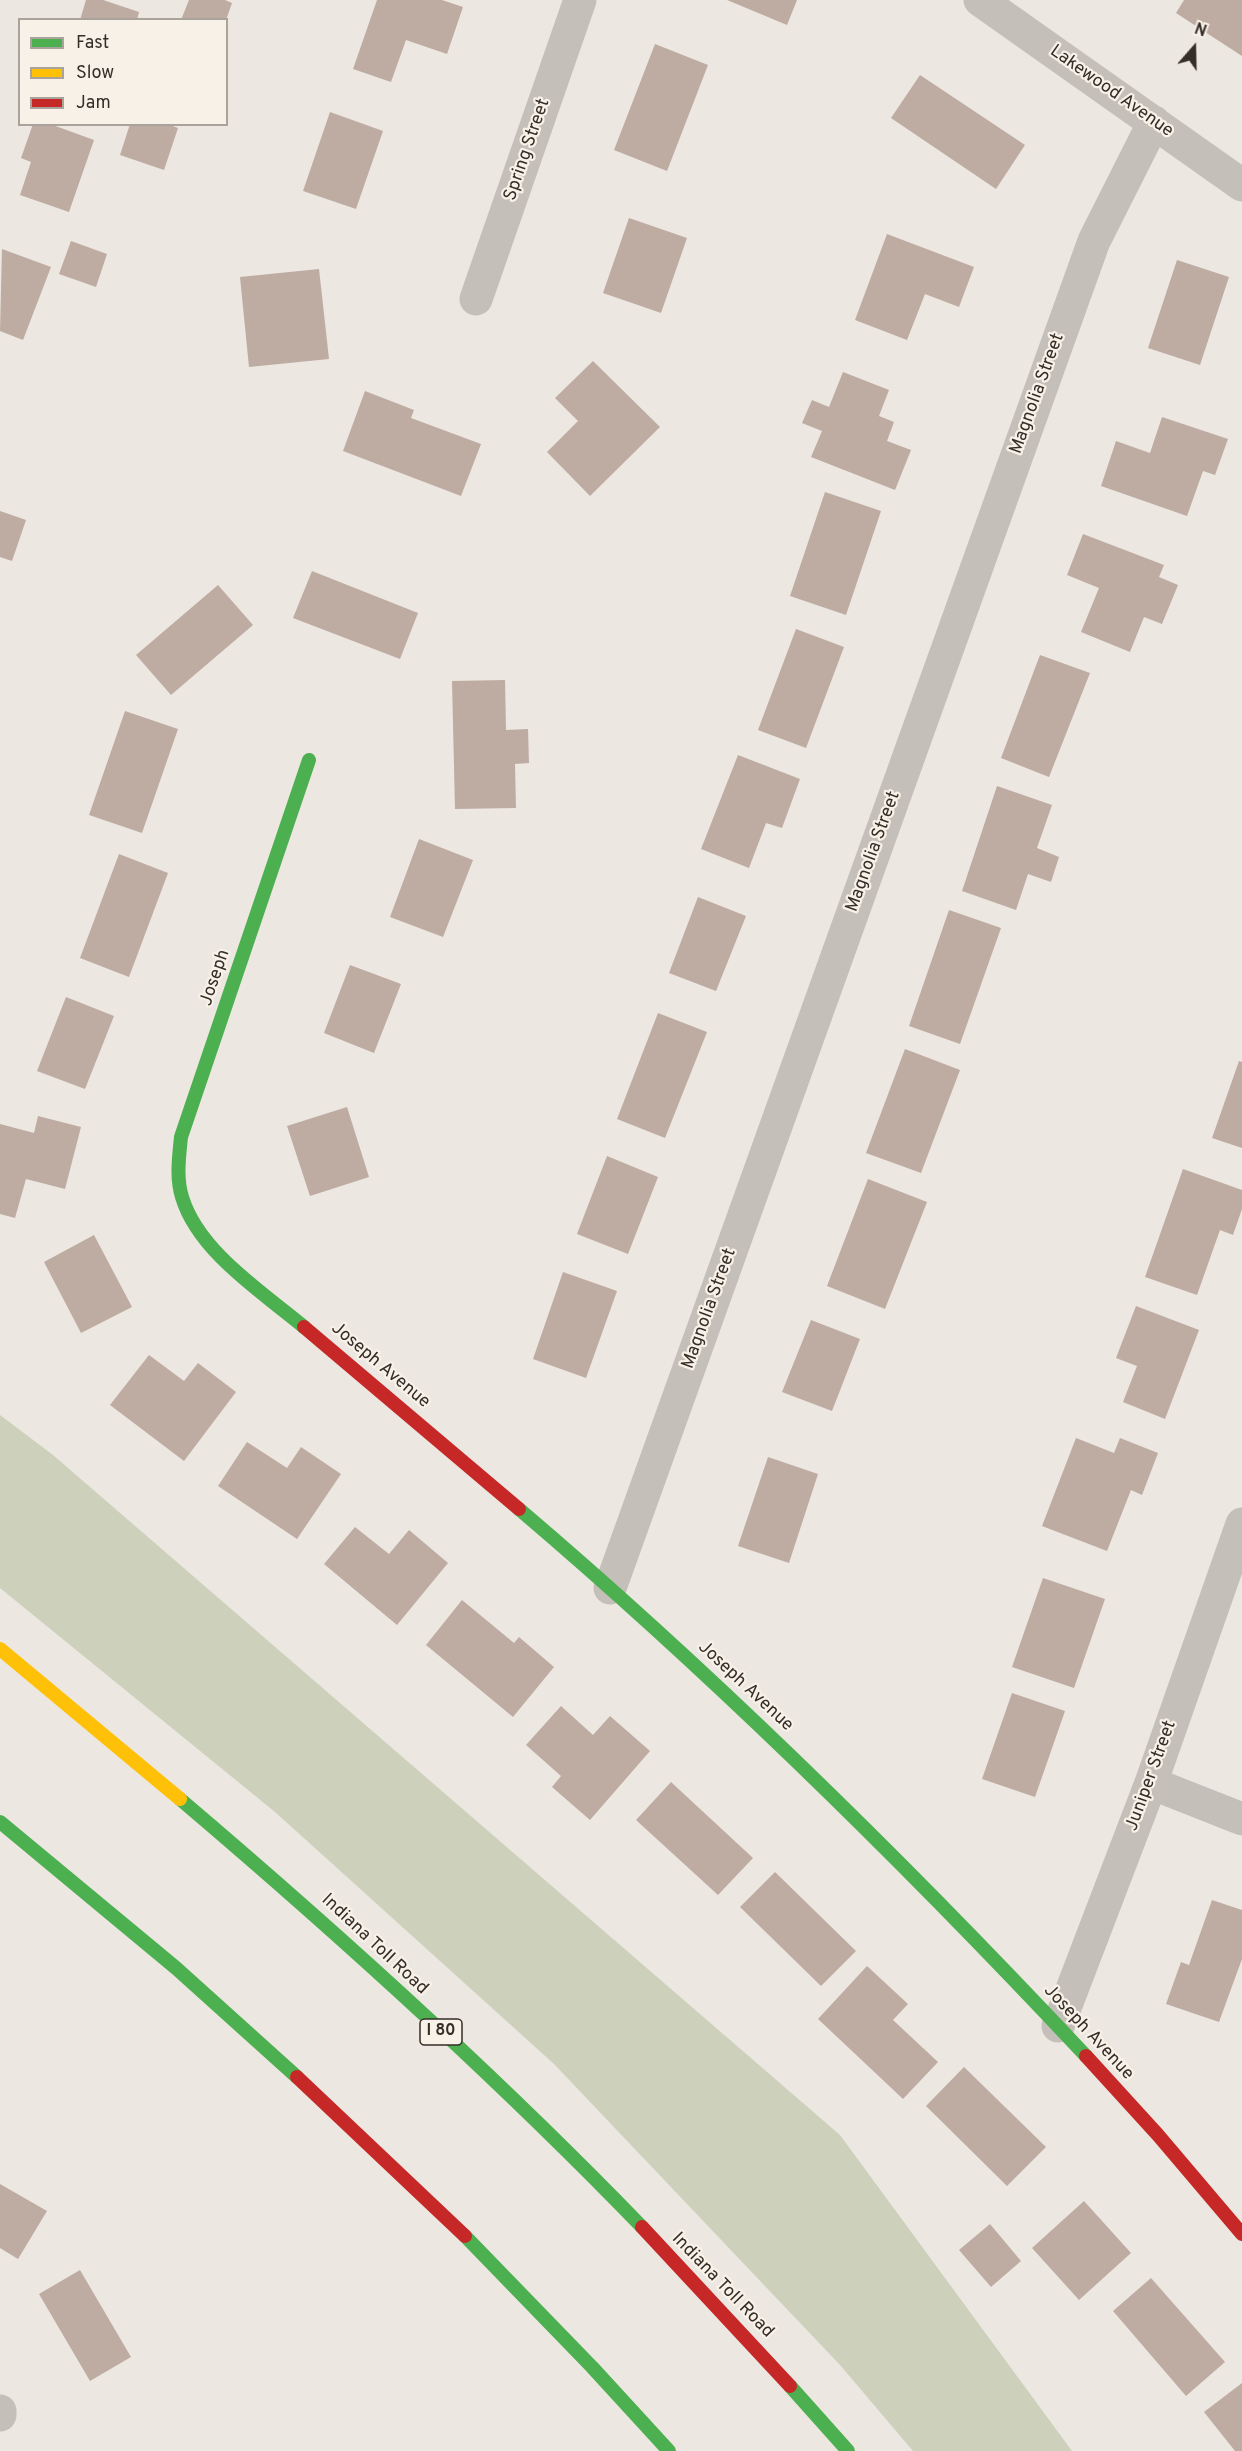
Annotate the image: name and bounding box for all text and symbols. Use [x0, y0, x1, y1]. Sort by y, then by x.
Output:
legend [18, 18, 228, 126]
north arrow [1164, 18, 1224, 78]
text: N [1191, 20, 1209, 42]
text: Fast [76, 32, 109, 55]
street label: Lakewood Avenue [1045, 41, 1177, 143]
text: Slow [76, 62, 114, 85]
text: Jam [76, 92, 111, 115]
street label: Spring Street [500, 96, 556, 204]
street label: Magnolia Street [1006, 331, 1070, 457]
street label: Magnolia Street [842, 789, 906, 915]
street label: Joseph [196, 947, 236, 1009]
street label: Magnolia Street [678, 1246, 742, 1372]
street label: Joseph Avenue [326, 1318, 434, 1414]
street label: Joseph Avenue [693, 1637, 797, 1737]
street label: Juniper Street [1122, 1718, 1182, 1834]
street label: Indiana Toll Road [316, 1890, 432, 2000]
street label: Joseph Avenue [1038, 1981, 1138, 2085]
road number: I 80 [420, 2019, 462, 2045]
street label: Indiana Toll Road [666, 2229, 778, 2343]

